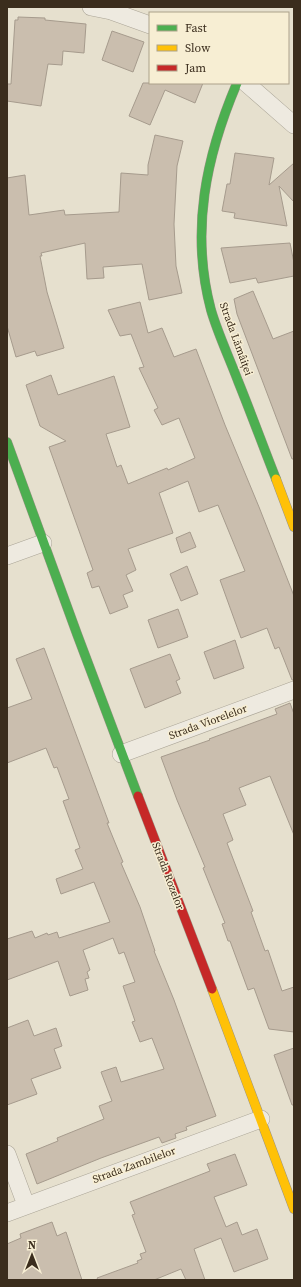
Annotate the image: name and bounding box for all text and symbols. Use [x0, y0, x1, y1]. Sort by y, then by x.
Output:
legend [149, 12, 289, 84]
text: Fast [185, 20, 207, 36]
text: Slow [185, 40, 211, 56]
text: Jam [184, 60, 206, 76]
street label: Strada Lămâiței [216, 300, 256, 378]
street label: Strada Viorelelor [167, 701, 250, 743]
street label: Strada Rozelor [148, 840, 188, 912]
street label: Strada Zambilelor [90, 1143, 178, 1187]
north arrow [12, 1235, 52, 1275]
text: N [28, 1238, 36, 1253]

